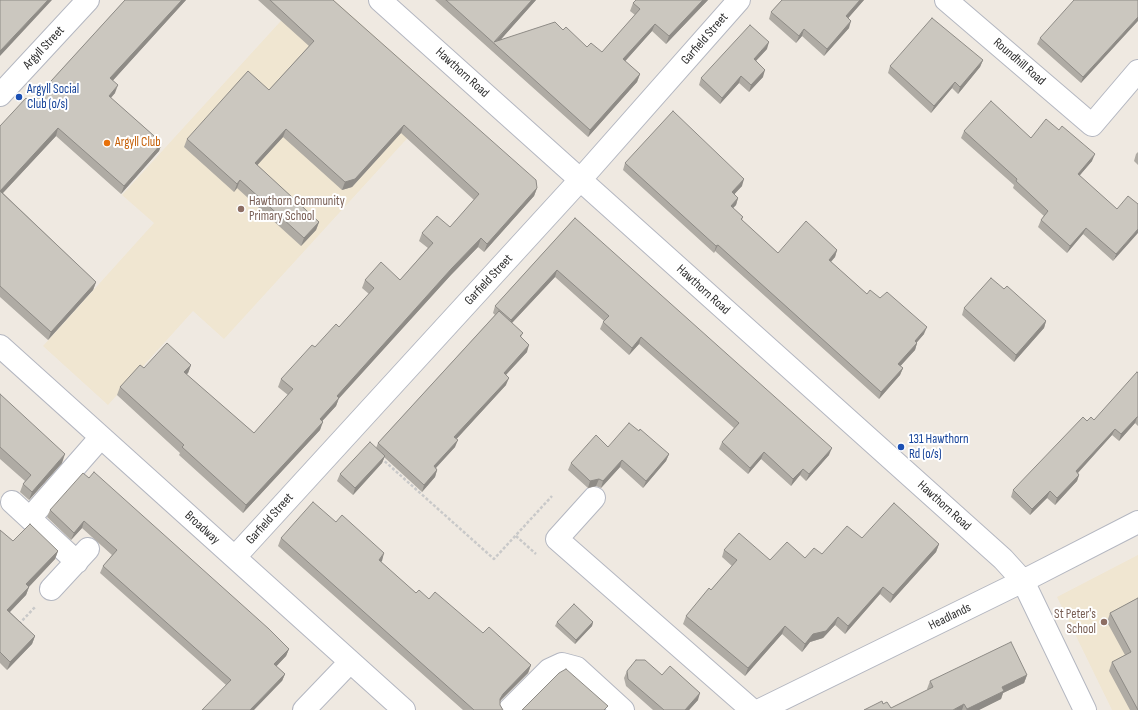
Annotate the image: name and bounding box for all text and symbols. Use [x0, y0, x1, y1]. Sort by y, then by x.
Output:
street label: Garfield Street [678, 10, 732, 68]
street label: Argyll Street [20, 23, 68, 73]
street label: Roundhill Road [990, 35, 1048, 89]
street label: Hawthorn Road [432, 45, 492, 101]
place label: Argyll Social Club (o/s) [27, 82, 79, 113]
marker: Argyll Social Club (o/s) [14, 92, 24, 102]
place label: Argyll Club [115, 135, 161, 151]
marker: Argyll Club [102, 138, 112, 148]
place label: Hawthorn Community Primary School [249, 194, 345, 225]
marker: Hawthorn Community Primary School [236, 204, 246, 214]
street label: Garfield Street [462, 251, 516, 309]
street label: Hawthorn Road [673, 262, 733, 318]
place label: 131 Hawthorn Rd (o/s) [909, 432, 969, 463]
marker: 131 Hawthorn Rd (o/s) [896, 442, 906, 452]
street label: Hawthorn Road [914, 478, 974, 534]
street label: Garfield Street [243, 490, 297, 548]
street label: Broadway [181, 508, 223, 548]
street label: Headlands [926, 600, 974, 634]
place label: St Peter's School [1054, 607, 1096, 638]
marker: St Peter's School [1099, 617, 1109, 627]

